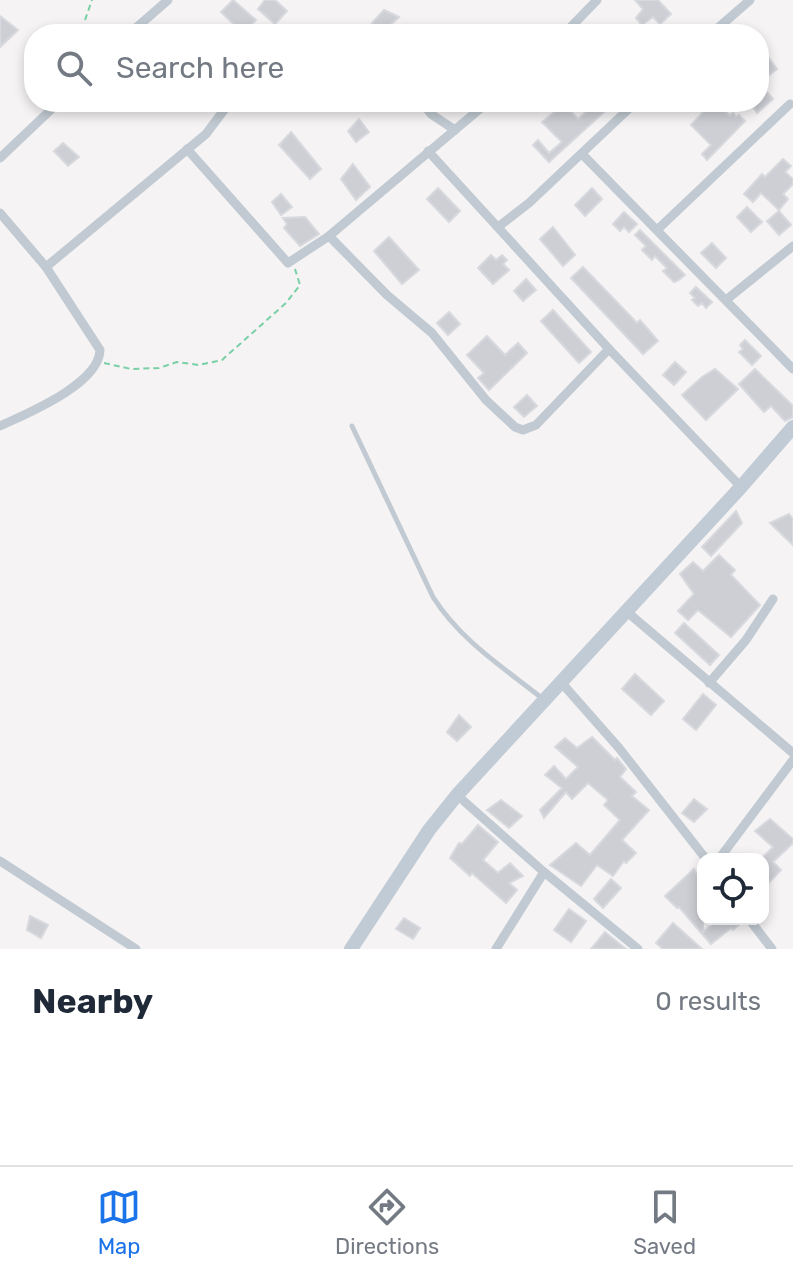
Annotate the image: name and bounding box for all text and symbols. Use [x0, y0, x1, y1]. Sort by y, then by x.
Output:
search box [24, 24, 769, 112]
icon: search [52, 46, 96, 90]
text: Search here [116, 50, 284, 86]
map controls [697, 853, 769, 925]
button: locate [697, 853, 769, 925]
text: Nearby [32, 981, 153, 1022]
text: 0 results [655, 986, 761, 1017]
tab: Map [97, 1185, 141, 1260]
tab: Directions [335, 1185, 439, 1260]
tab: Saved [633, 1185, 696, 1260]

